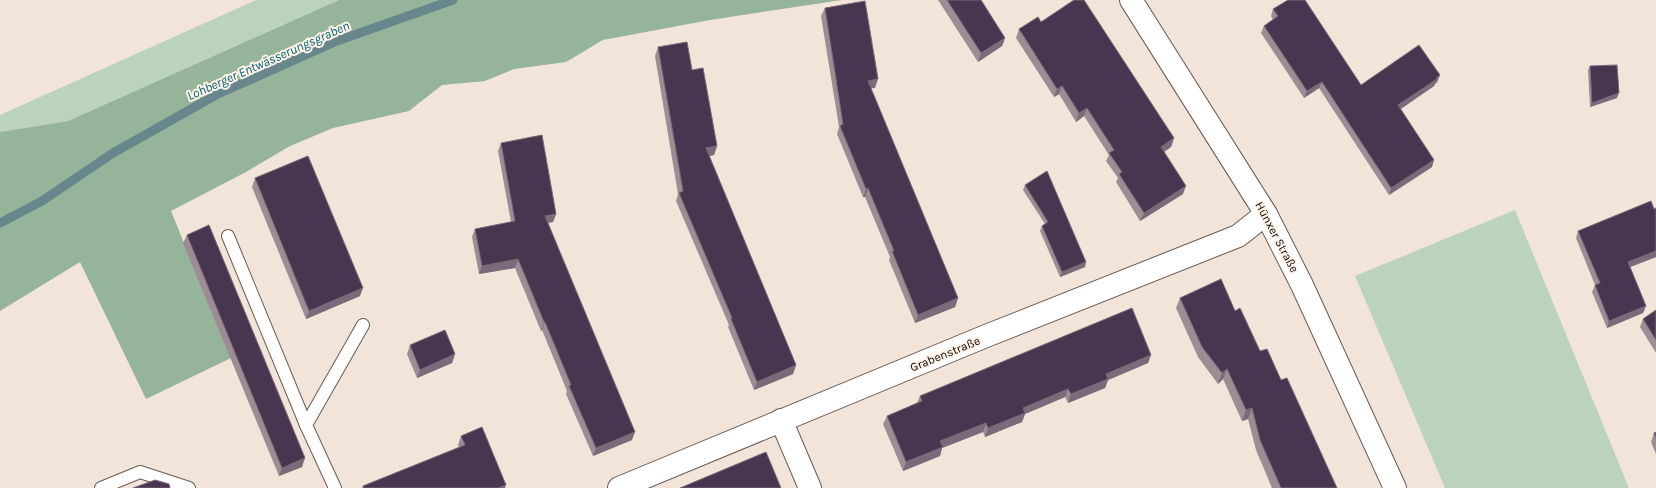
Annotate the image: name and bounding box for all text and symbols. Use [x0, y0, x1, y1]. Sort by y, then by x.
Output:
water label: Lohberger Entwässerungsgraben [185, 18, 352, 103]
street label: Hünxer Straße [1252, 199, 1302, 275]
street label: Grabenstraße [908, 334, 982, 374]

